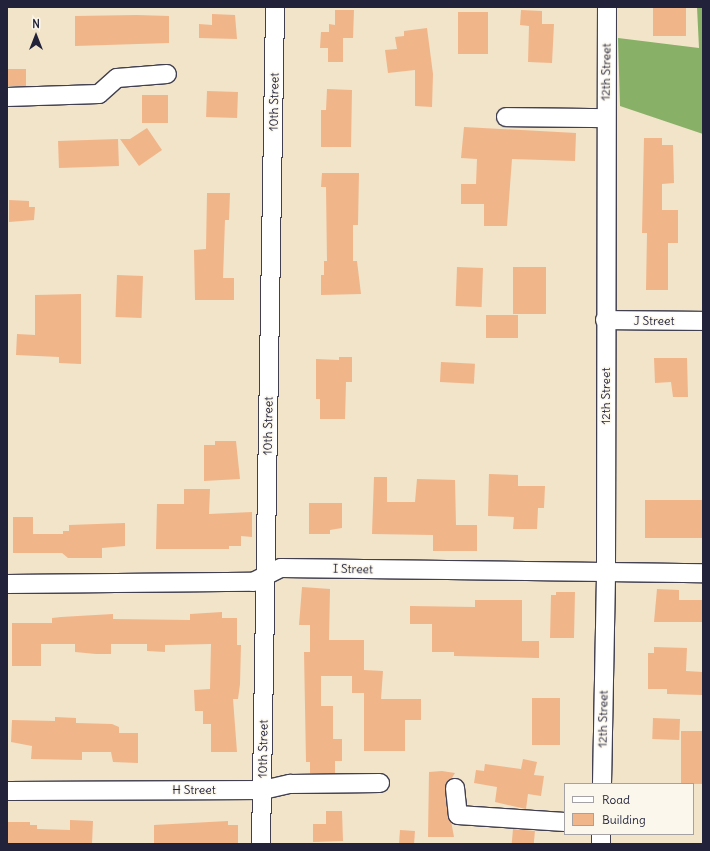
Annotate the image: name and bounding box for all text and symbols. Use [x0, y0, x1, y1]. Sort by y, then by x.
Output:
north arrow [16, 16, 56, 56]
text: N [32, 17, 40, 31]
street label: 12th Street [598, 43, 614, 101]
street label: 10th Street [266, 73, 282, 131]
street label: J Street [633, 314, 675, 328]
street label: 12th Street [599, 367, 613, 425]
street label: 10th Street [260, 397, 276, 455]
street label: I Street [333, 561, 373, 577]
street label: 12th Street [595, 690, 611, 748]
street label: 10th Street [255, 720, 271, 778]
street label: H Street [172, 783, 216, 797]
legend [564, 783, 694, 835]
text: Road [602, 792, 630, 807]
text: Building [602, 812, 646, 827]

